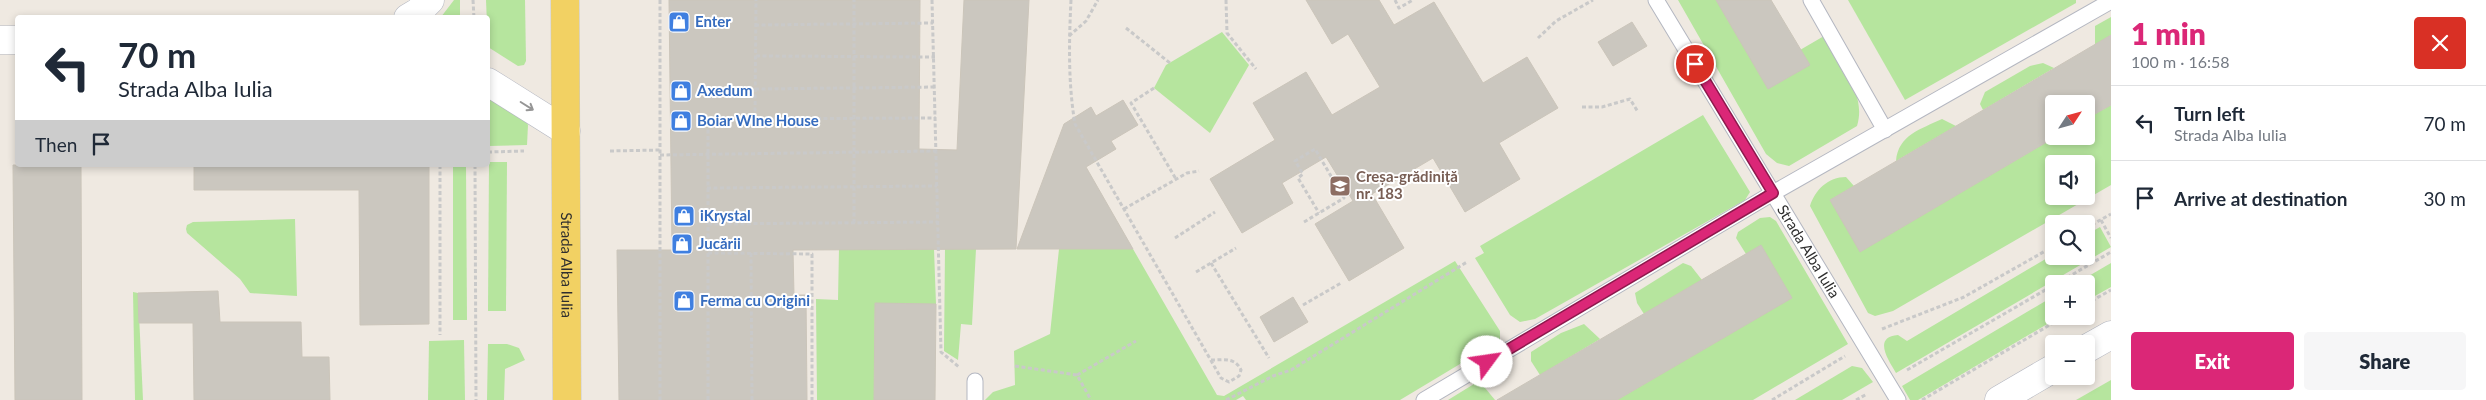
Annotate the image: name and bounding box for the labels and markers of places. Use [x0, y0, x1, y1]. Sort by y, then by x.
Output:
shop icon: Enter [667, 10, 691, 34]
place label: Enter [695, 12, 731, 30]
pin [1674, 43, 1716, 85]
shop icon: Axedum [669, 79, 693, 103]
place label: Axedum [696, 81, 752, 99]
shop icon: Boiar WIne House [669, 109, 693, 133]
place label: Boiar WIne House [697, 111, 819, 129]
place label: Creșa-grădiniță nr. 183 [1356, 167, 1458, 202]
school or university icon: Creșa-grădiniță nr. 183 [1328, 174, 1352, 198]
shop icon: iKrystal [672, 204, 696, 228]
place label: iKrystal [700, 206, 751, 224]
shop icon: Jucării [670, 232, 694, 256]
place label: Jucării [698, 234, 741, 252]
shop icon: Ferma cu Origini [672, 289, 696, 313]
place label: Ferma cu Origini [700, 291, 810, 309]

